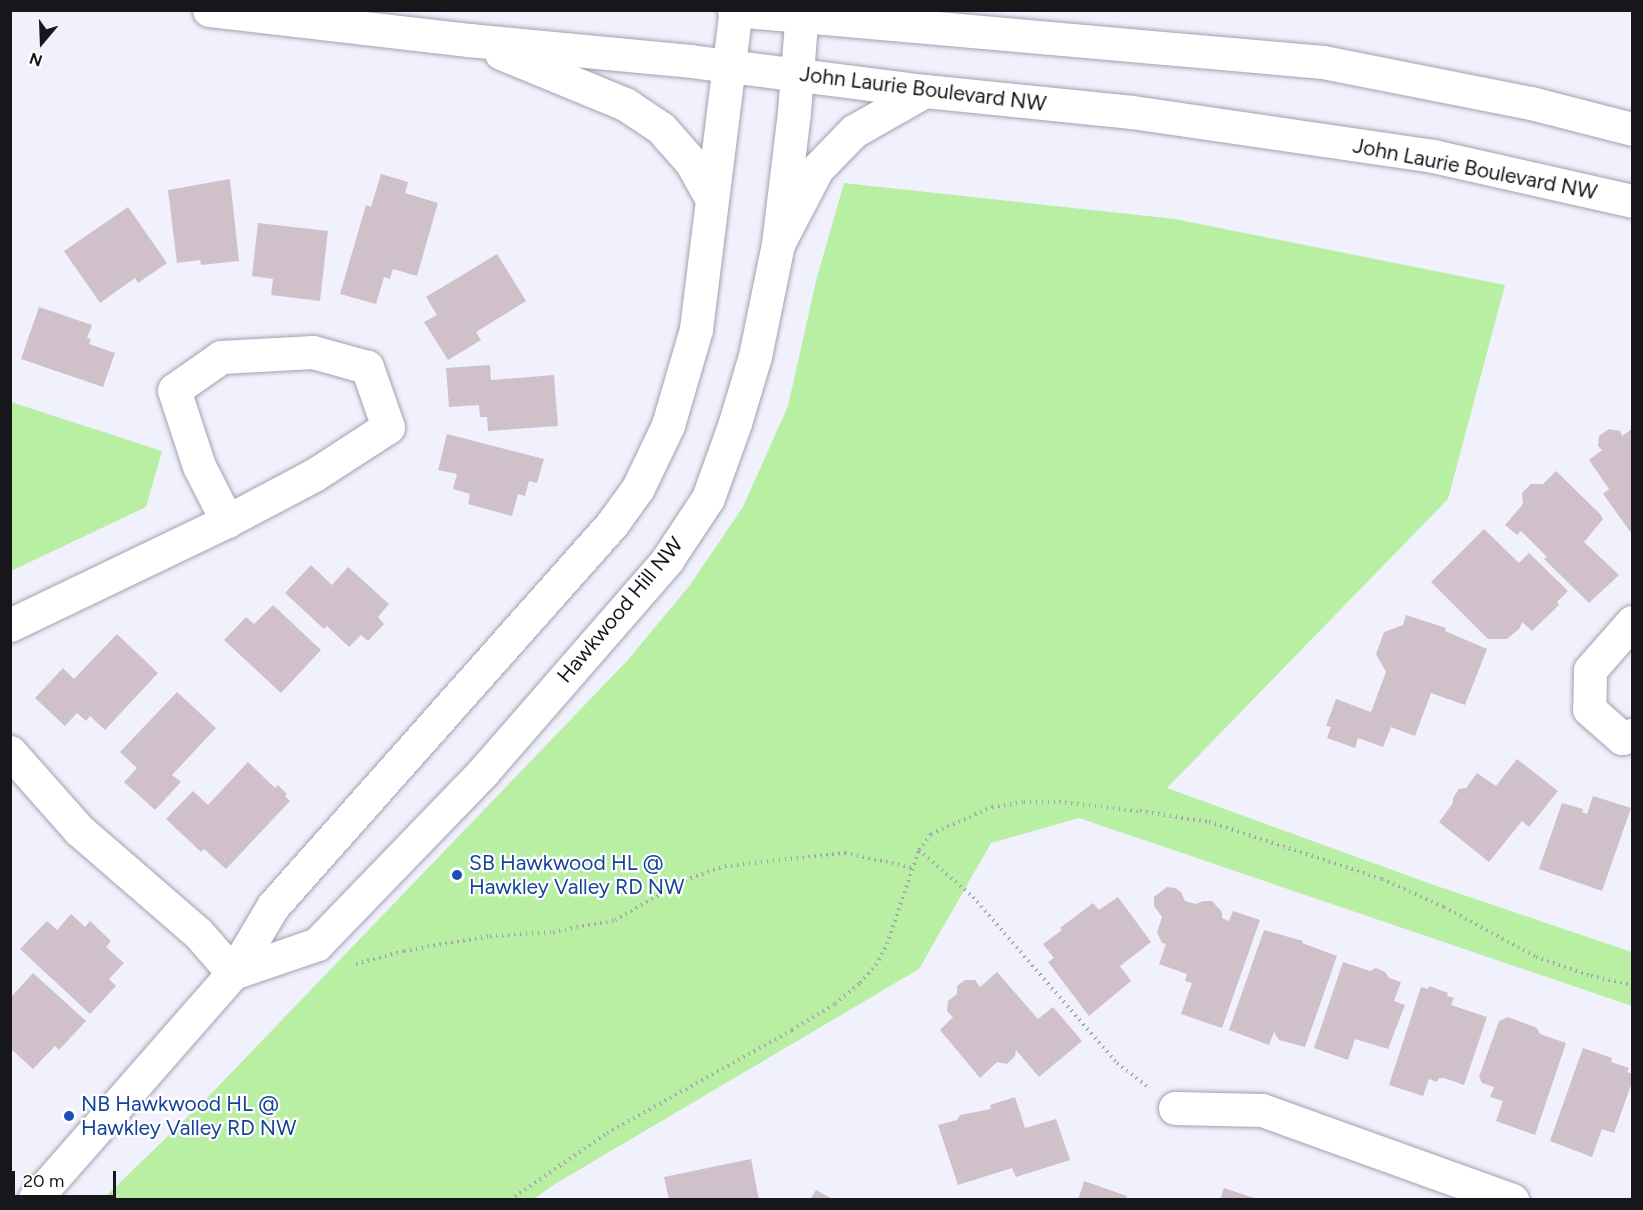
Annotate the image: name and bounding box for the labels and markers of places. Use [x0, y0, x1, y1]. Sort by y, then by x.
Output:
place label: SB Hawkwood HL @ Hawkley Valley RD NW [469, 850, 684, 900]
marker: SB Hawkwood HL @ Hawkley Valley RD NW [450, 868, 464, 882]
place label: NB Hawkwood HL @ Hawkley Valley RD NW [81, 1091, 296, 1141]
marker: NB Hawkwood HL @ Hawkley Valley RD NW [62, 1109, 76, 1123]

